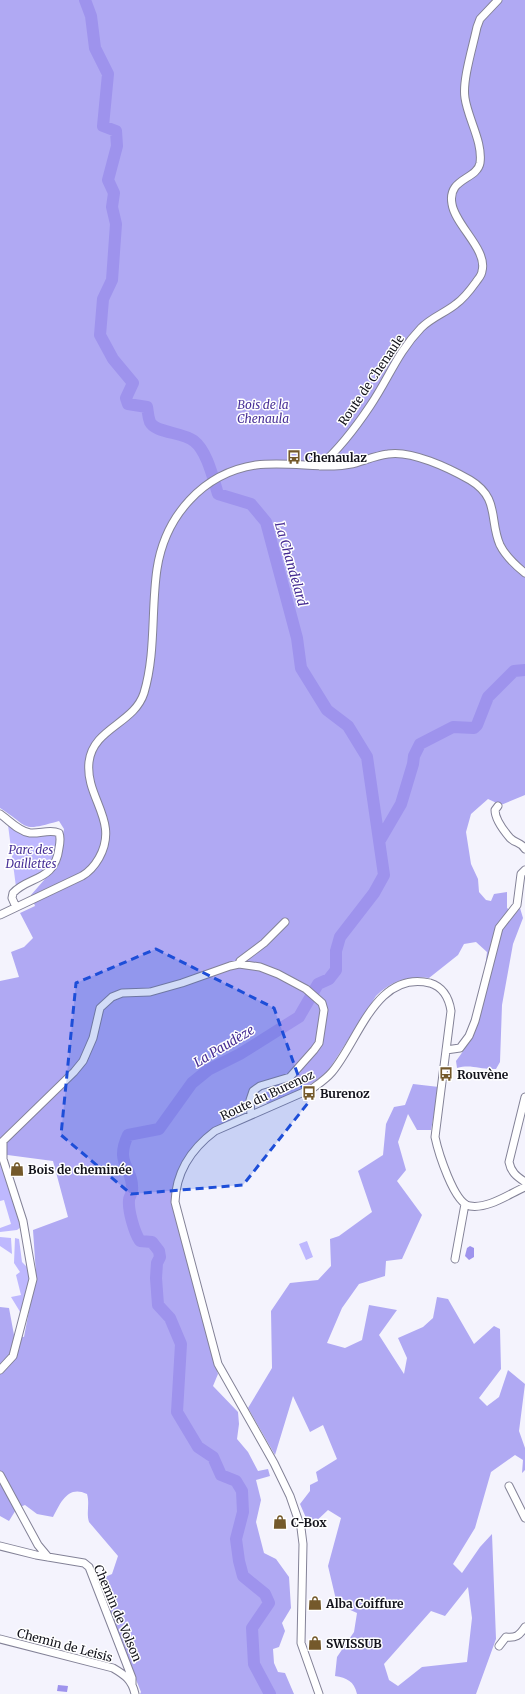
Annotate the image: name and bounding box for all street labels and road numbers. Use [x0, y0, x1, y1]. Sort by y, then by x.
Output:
street label: Route de Chenaule [335, 332, 407, 428]
street label: Route du Burenoz [218, 1066, 317, 1123]
street label: Chemin de Volson [91, 1562, 145, 1664]
street label: Chemin de Leisis [16, 1625, 115, 1665]

